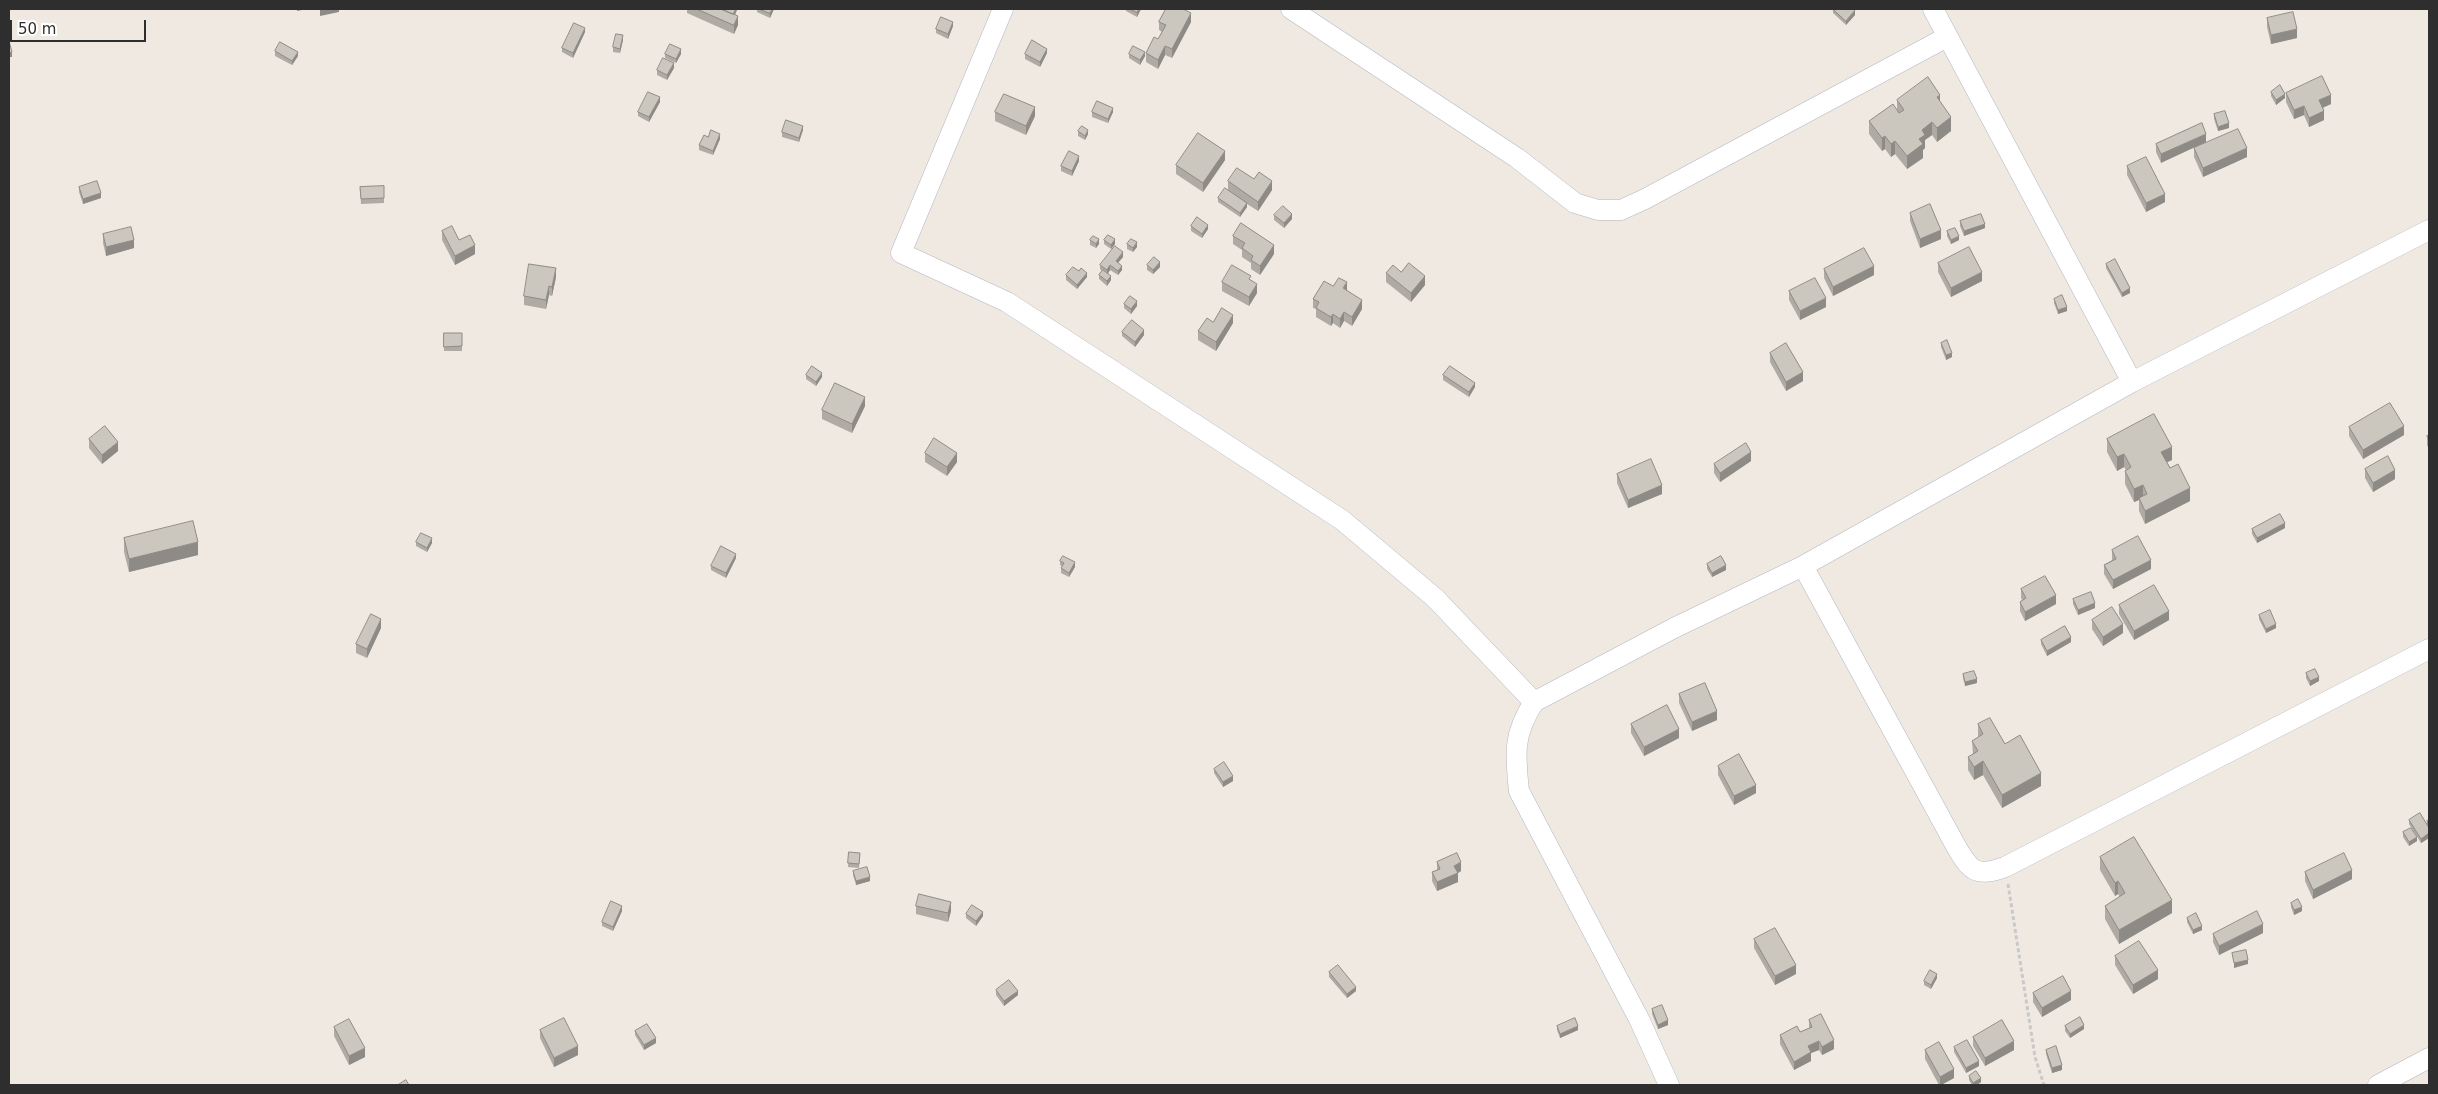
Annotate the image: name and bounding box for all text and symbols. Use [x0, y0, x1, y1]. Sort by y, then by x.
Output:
scale bar [12, 10, 149, 42]
text: 50 m [18, 20, 56, 38]

